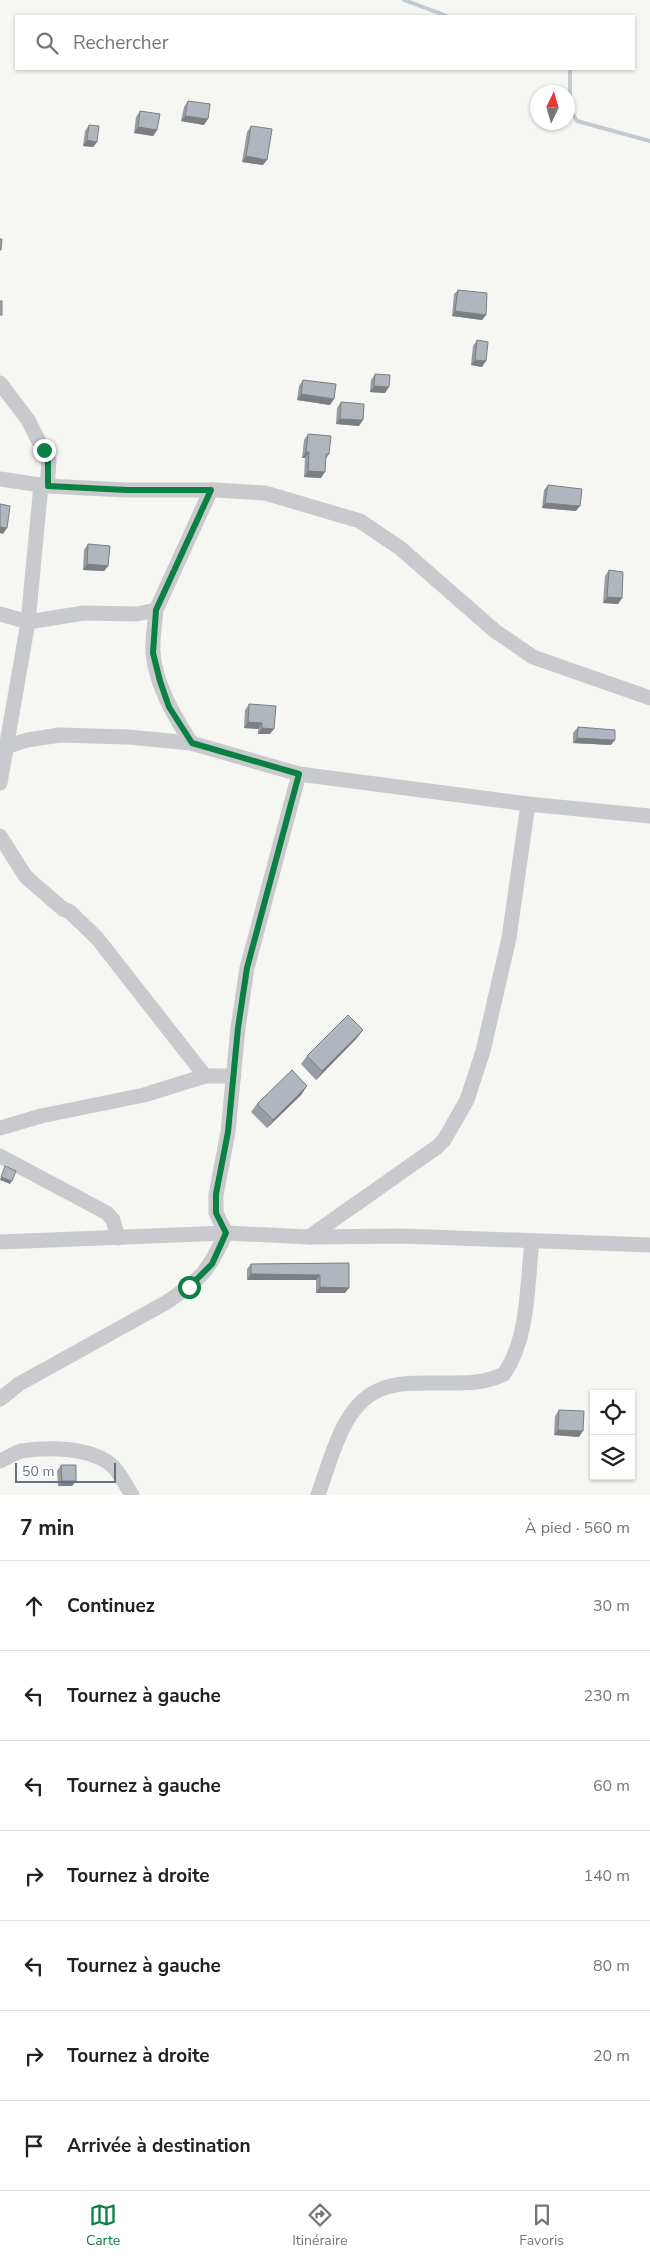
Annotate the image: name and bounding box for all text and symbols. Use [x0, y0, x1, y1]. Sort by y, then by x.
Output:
search box [15, 15, 635, 70]
icon: search [33, 29, 61, 57]
text: Rechercher [73, 30, 168, 56]
north arrow [530, 85, 575, 130]
route end [33, 439, 56, 462]
route start [178, 1276, 201, 1299]
map controls [590, 1390, 635, 1480]
button: locate [590, 1390, 635, 1435]
button: layers [590, 1435, 635, 1480]
scale bar [15, 1460, 116, 1483]
text: 50 m [22, 1462, 54, 1481]
text: 7 min [20, 1514, 74, 1542]
text: À pied · 560 m [525, 1517, 630, 1539]
icon: ahead [20, 1592, 48, 1620]
text: Continuez [67, 1593, 155, 1619]
text: 30 m [593, 1595, 630, 1617]
icon: left [20, 1682, 48, 1710]
text: Tournez à gauche [67, 1683, 221, 1709]
text: 230 m [583, 1685, 630, 1707]
icon: left [20, 1772, 48, 1800]
text: Tournez à gauche [67, 1773, 221, 1799]
text: 60 m [593, 1775, 630, 1797]
icon: right [20, 1862, 48, 1890]
text: Tournez à droite [67, 1863, 210, 1889]
text: 140 m [583, 1865, 630, 1887]
icon: left [20, 1952, 48, 1980]
text: Tournez à gauche [67, 1953, 221, 1979]
text: 80 m [593, 1955, 630, 1977]
icon: right [20, 2042, 48, 2070]
text: Tournez à droite [67, 2043, 210, 2069]
text: 20 m [593, 2045, 630, 2067]
icon: arrive [20, 2132, 48, 2160]
text: Arrivée à destination [67, 2133, 251, 2159]
tab: Carte [86, 2201, 120, 2250]
tab: Itinéraire [292, 2201, 347, 2250]
tab: Favoris [519, 2201, 564, 2250]

